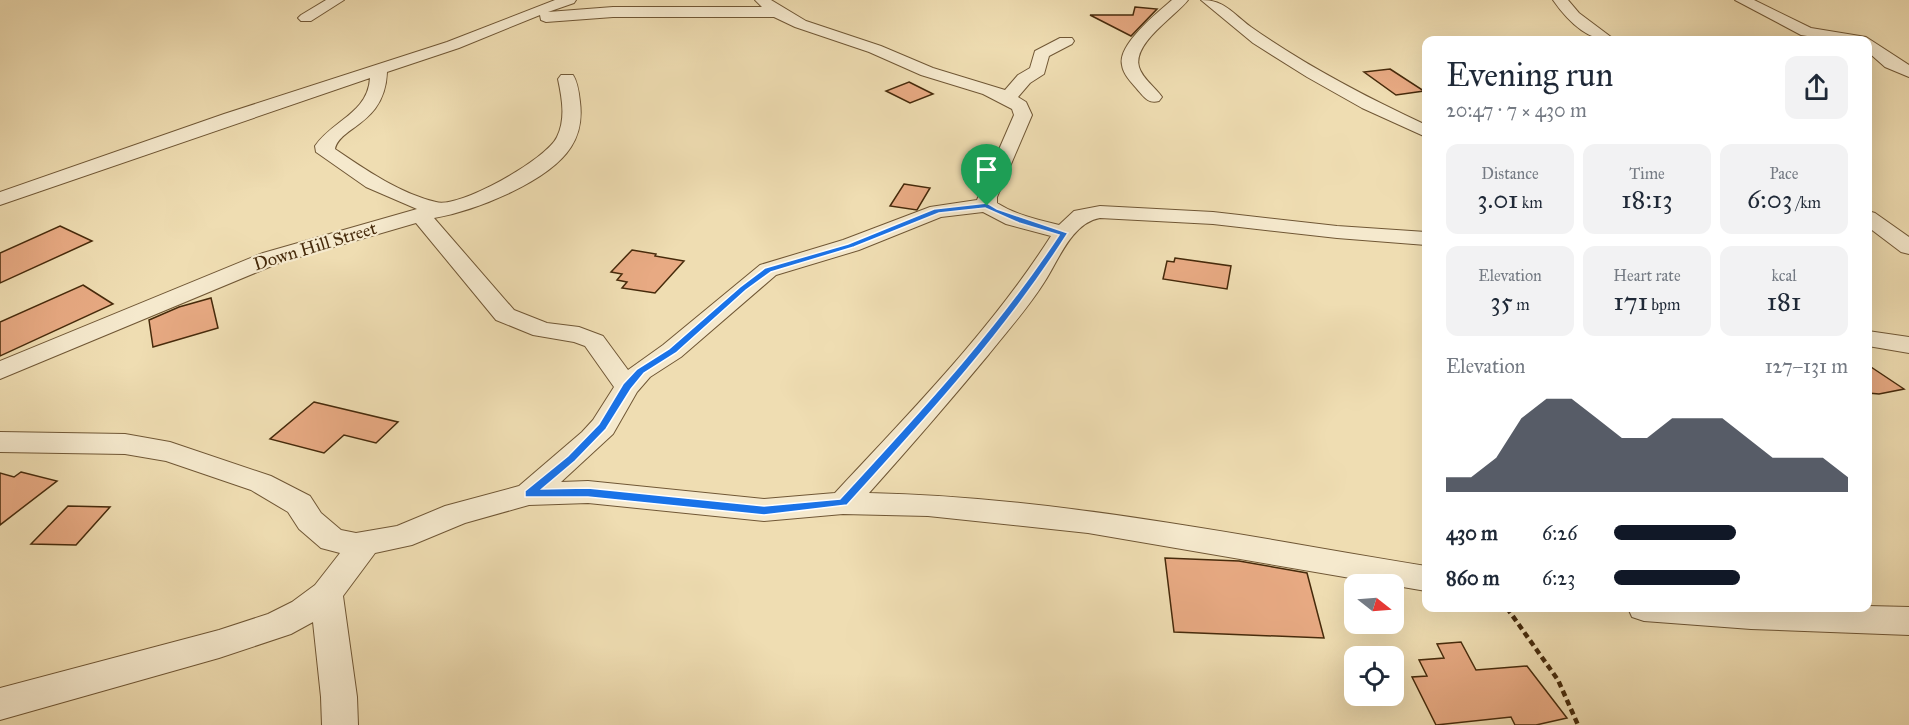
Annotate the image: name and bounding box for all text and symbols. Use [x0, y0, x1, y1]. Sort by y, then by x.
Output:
text: Evening run [1446, 55, 1613, 95]
button: share [1785, 56, 1848, 119]
text: 20:47 · 7 × 430 m [1446, 98, 1587, 122]
pin [961, 144, 1012, 206]
icon: arrive [970, 153, 1003, 186]
text: Distance [1481, 164, 1539, 183]
text: Time [1629, 164, 1665, 183]
text: Pace [1769, 164, 1799, 183]
text: 3.01 [1477, 183, 1518, 215]
text: 18:13 [1621, 183, 1673, 215]
text: 6:03 [1747, 183, 1792, 215]
text: km [1518, 193, 1543, 212]
text: /km [1792, 193, 1821, 212]
street label: Down Hill Street [251, 217, 380, 275]
text: Elevation [1478, 266, 1542, 285]
text: Heart rate [1613, 266, 1681, 285]
text: kcal [1771, 266, 1797, 285]
text: 35 [1490, 285, 1513, 317]
text: 171 [1613, 285, 1648, 317]
text: 181 [1767, 285, 1801, 317]
text: m [1513, 295, 1530, 314]
text: bpm [1648, 295, 1681, 314]
text: Elevation [1446, 354, 1525, 378]
text: 127–131 m [1765, 354, 1848, 378]
text: 430 m [1446, 521, 1498, 545]
text: 6:26 [1542, 521, 1577, 545]
text: 860 m [1446, 566, 1500, 590]
text: 6:23 [1542, 566, 1575, 590]
north arrow [1344, 574, 1404, 634]
map controls [1344, 574, 1404, 706]
button: locate [1344, 646, 1404, 706]

